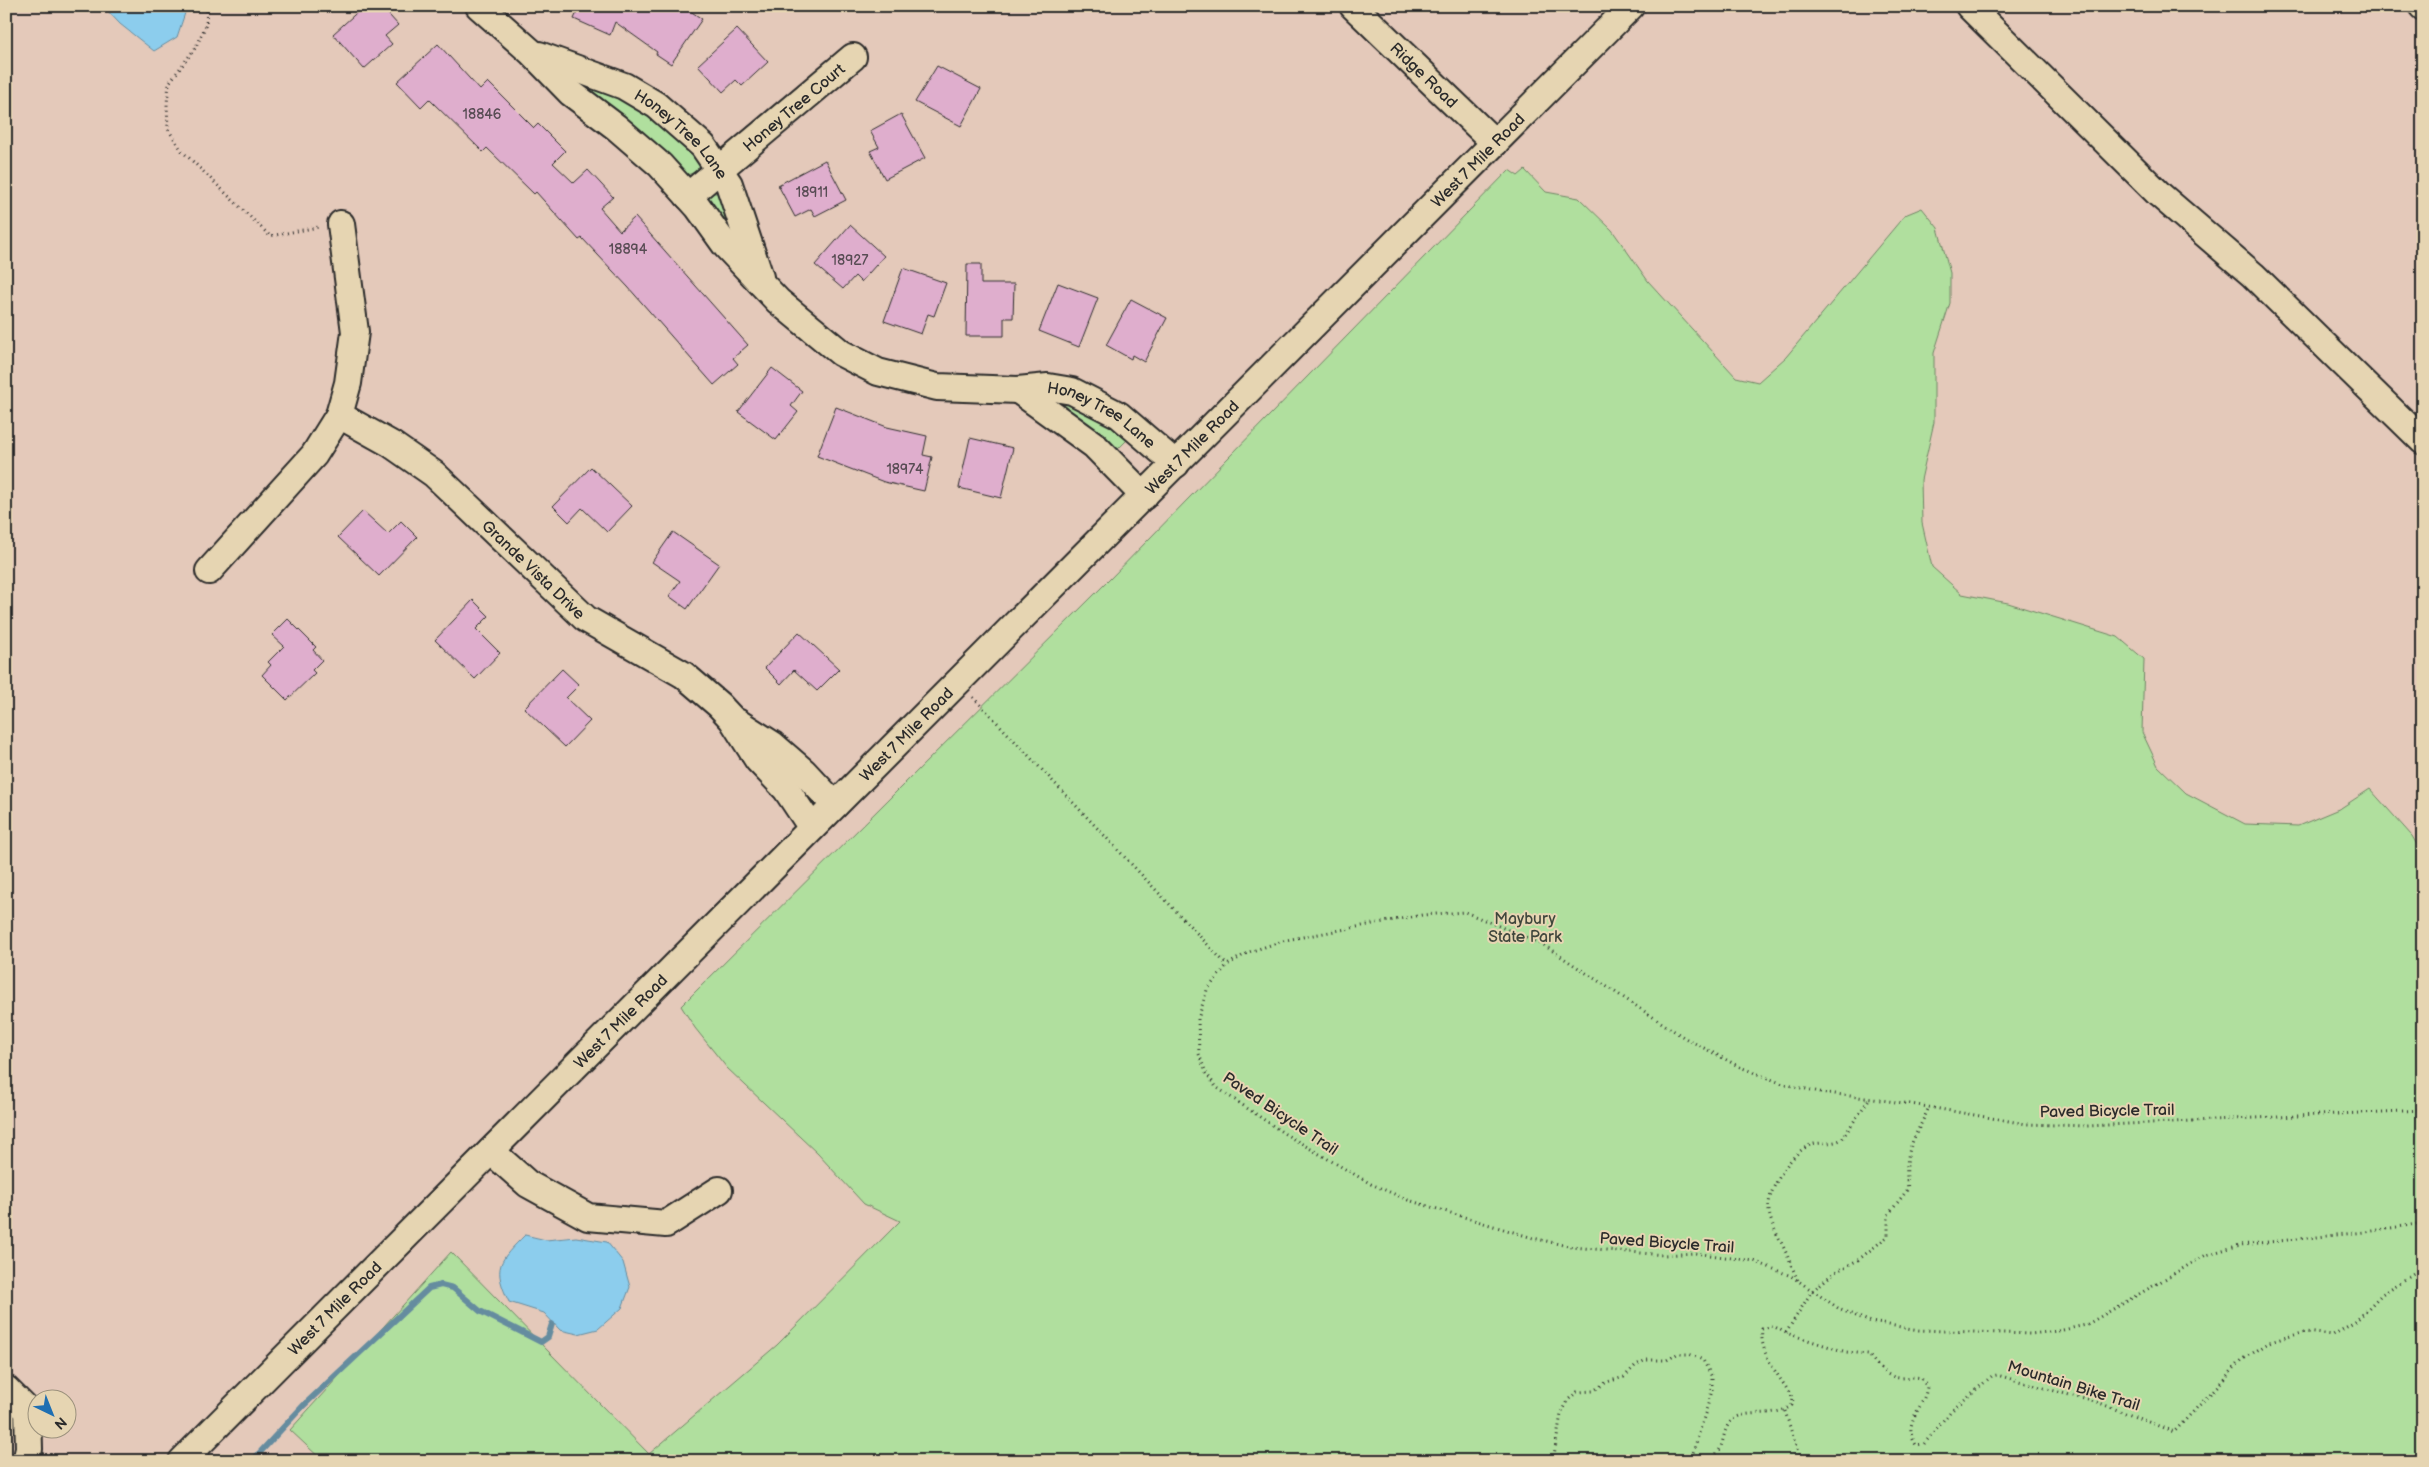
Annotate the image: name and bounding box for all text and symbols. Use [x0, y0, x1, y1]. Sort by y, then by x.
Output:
street label: Ridge Road [1386, 39, 1461, 113]
street label: Honey Tree Court [740, 60, 849, 156]
street label: Honey Tree Lane [630, 86, 731, 184]
house number: 18846 [463, 106, 502, 123]
street label: West 7 Mile Road [1428, 110, 1529, 212]
house number: 18911 [796, 184, 828, 201]
house number: 18894 [609, 241, 648, 258]
house number: 18927 [832, 252, 869, 269]
street label: Honey Tree Lane [1046, 379, 1159, 453]
street label: West 7 Mile Road [1142, 397, 1244, 499]
house number: 18974 [886, 461, 924, 478]
street label: Grande Vista Drive [477, 517, 589, 624]
street label: West 7 Mile Road [856, 684, 958, 786]
park label: Maybury State Park [1488, 910, 1562, 947]
street label: West 7 Mile Road [571, 971, 672, 1073]
street label: Paved Bicycle Trail [1219, 1069, 1341, 1160]
street label: Paved Bicycle Trail [2039, 1101, 2175, 1122]
street label: Paved Bicycle Trail [1599, 1229, 1735, 1258]
street label: West 7 Mile Road [285, 1258, 386, 1360]
street label: Mountain Bike Trail [2005, 1357, 2142, 1416]
north arrow [28, 1390, 78, 1440]
text: N [51, 1413, 70, 1433]

